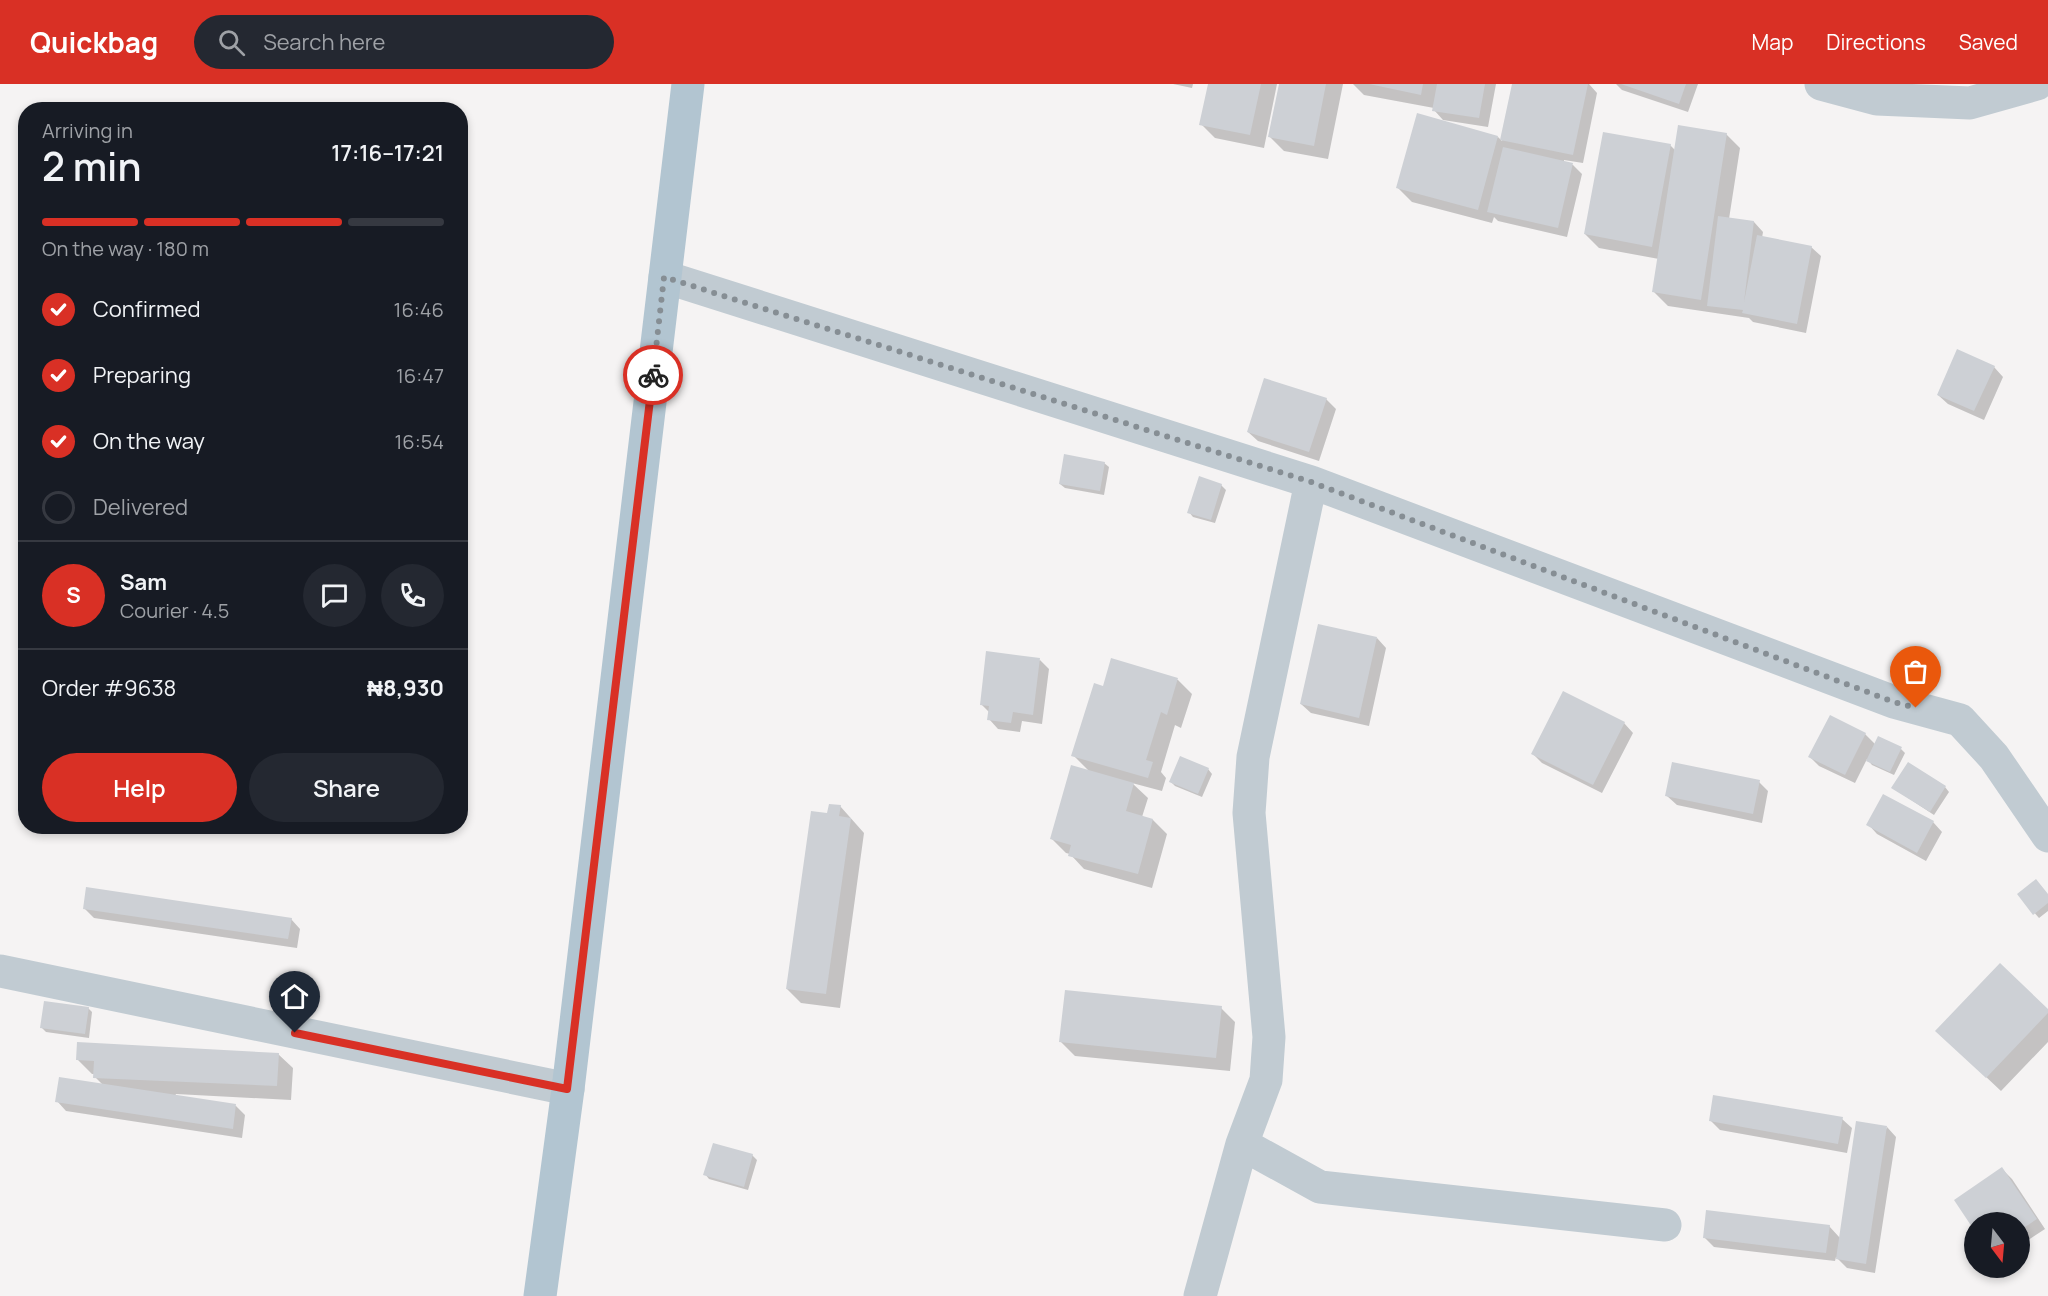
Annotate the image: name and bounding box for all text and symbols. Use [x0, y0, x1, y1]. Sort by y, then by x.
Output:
search box [194, 15, 614, 69]
text: Quickbag [30, 23, 158, 61]
icon: search [215, 26, 248, 59]
text: Search here [263, 27, 385, 57]
text: Map [1752, 28, 1793, 56]
text: Directions [1826, 28, 1926, 56]
text: Saved [1959, 28, 2018, 56]
text: Arriving in [42, 117, 133, 144]
text: 17:16–17:21 [331, 138, 444, 168]
text: 2 min [42, 139, 141, 193]
text: On the way · 180 m [42, 235, 209, 262]
icon: check [42, 293, 75, 326]
text: Confirmed [93, 294, 201, 324]
text: 16:46 [394, 296, 444, 323]
courier [623, 345, 683, 405]
icon: check [42, 359, 75, 392]
icon: bike [637, 359, 670, 392]
text: Preparing [93, 360, 191, 390]
text: 16:47 [396, 362, 444, 389]
icon: check [42, 425, 75, 458]
text: On the way [93, 426, 205, 456]
text: 16:54 [394, 428, 444, 455]
text: Delivered [93, 492, 188, 522]
button: chat [303, 564, 366, 627]
button: phone [381, 564, 444, 627]
text: Sam [120, 567, 167, 597]
text: S [66, 580, 81, 610]
text: Courier · 4.5 [120, 597, 229, 624]
pin [1890, 646, 1941, 708]
icon: bag [1899, 655, 1932, 688]
text: Order #9638 [42, 673, 176, 703]
text: ₦8,930 [367, 673, 444, 703]
button: Help [42, 753, 237, 822]
button: Share [249, 753, 444, 822]
pin [269, 971, 320, 1033]
icon: home [278, 980, 311, 1013]
north arrow [1964, 1212, 2030, 1278]
map controls [1964, 1212, 2030, 1278]

